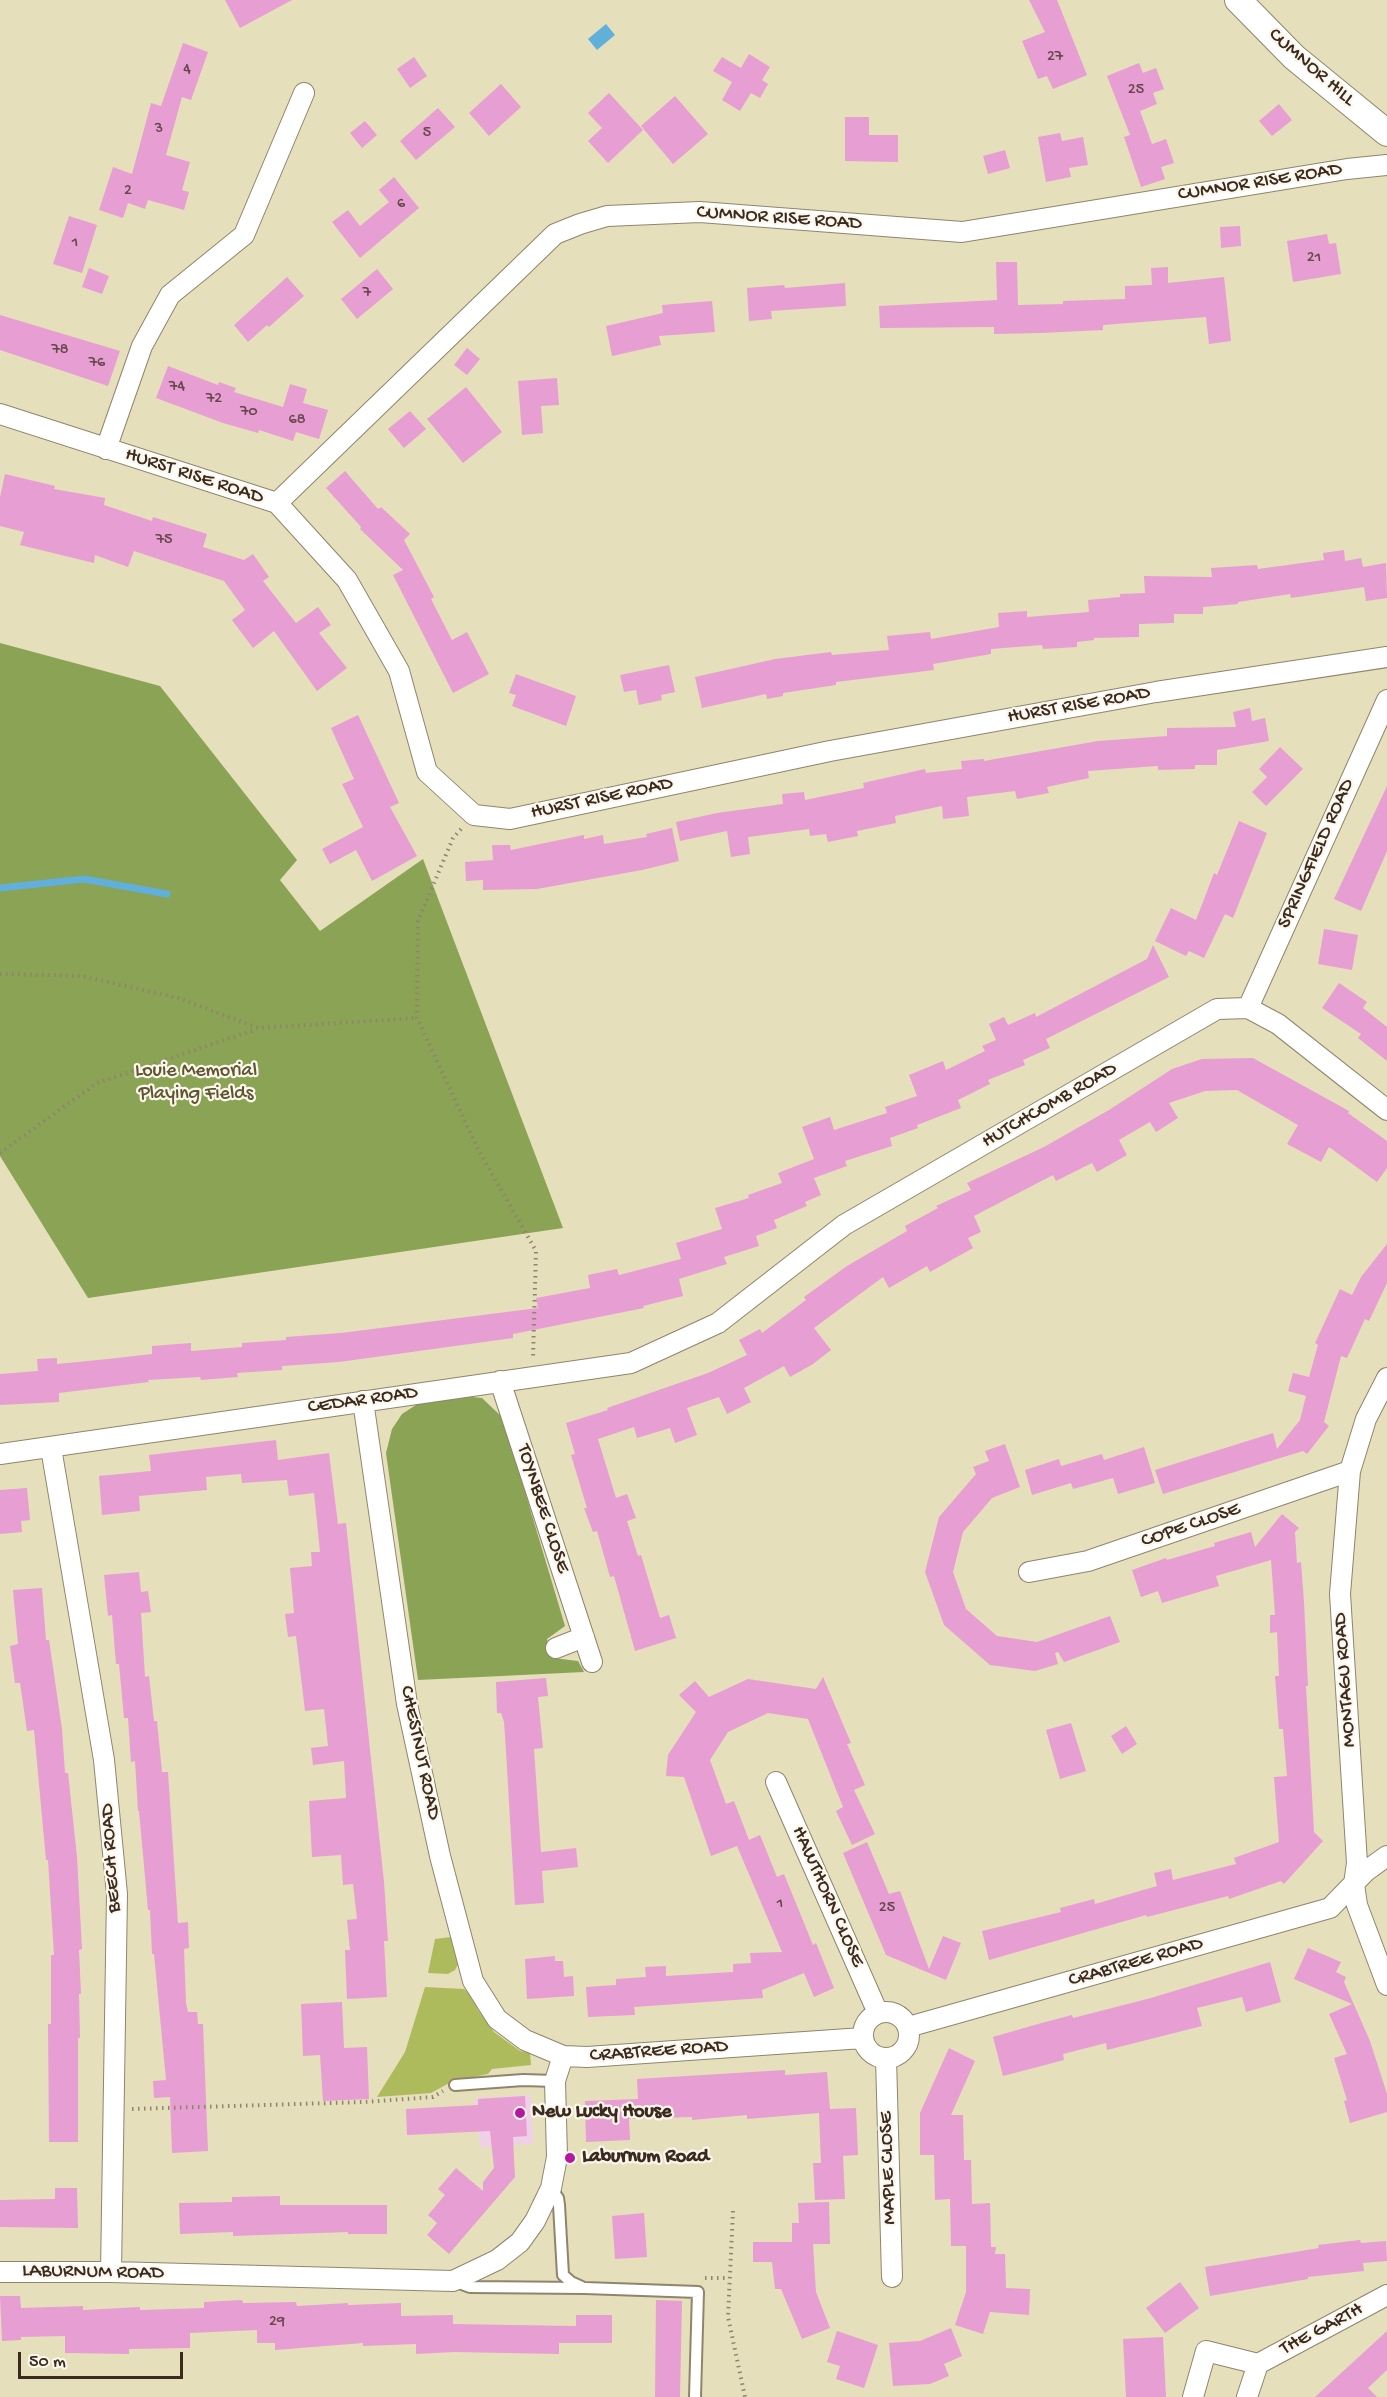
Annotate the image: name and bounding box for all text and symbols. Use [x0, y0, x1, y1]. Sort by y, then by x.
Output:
street label: CUMNOR HILL [1263, 24, 1359, 112]
house number: 27 [1047, 48, 1063, 68]
house number: 4 [183, 61, 191, 81]
house number: 25 [1128, 81, 1144, 101]
house number: 3 [155, 120, 163, 140]
house number: 5 [423, 124, 431, 144]
street label: CUMNOR RISE ROAD [1176, 158, 1344, 208]
house number: 2 [124, 182, 132, 202]
house number: 6 [397, 195, 405, 215]
street label: CUMNOR RISE ROAD [696, 201, 862, 237]
house number: 1 [72, 234, 78, 254]
house number: 21 [1307, 249, 1321, 269]
house number: 7 [363, 284, 371, 304]
house number: 78 [51, 341, 69, 361]
house number: 76 [89, 354, 105, 374]
house number: 74 [169, 378, 185, 398]
house number: 72 [206, 390, 222, 410]
house number: 70 [240, 403, 258, 423]
house number: 68 [289, 411, 305, 431]
street label: HURST RISE ROAD [122, 443, 266, 511]
house number: 75 [156, 531, 172, 551]
street label: HURST RISE ROAD [1006, 682, 1152, 730]
street label: HURST RISE ROAD [529, 772, 675, 826]
street label: SPRINGFIELD ROAD [1273, 775, 1361, 933]
street label: HUTCHCOMB ROAD [978, 1058, 1122, 1154]
park label: Louie Memorial Playing Fields [135, 1060, 257, 1107]
street label: CEDAR ROAD [307, 1381, 419, 1421]
street label: TOYNBEE CLOSE [510, 1442, 574, 1576]
street label: COPE CLOSE [1138, 1498, 1244, 1554]
street label: MONTAGU ROAD [1329, 1612, 1363, 1748]
street label: CHESTNUT ROAD [393, 1684, 445, 1822]
street label: BEECH ROAD [96, 1803, 128, 1913]
street label: HAWTHORN CLOSE [785, 1823, 869, 1971]
house number: 1 [777, 1895, 783, 1915]
house number: 25 [879, 1899, 895, 1919]
street label: CRABTREE ROAD [1066, 1932, 1206, 1994]
street label: CRABTREE ROAD [589, 2035, 729, 2069]
place label: New Lucky House [532, 2101, 671, 2125]
marker: New Lucky House [513, 2106, 527, 2120]
street label: MAPLE CLOSE [875, 2111, 903, 2225]
place label: Laburnum Road [582, 2146, 709, 2170]
marker: Laburnum Road [563, 2151, 577, 2165]
street label: LABURNUM ROAD [22, 2260, 164, 2286]
street label: THE GARTH [1276, 2298, 1368, 2362]
house number: 29 [269, 2313, 285, 2333]
scale bar [21, 2340, 186, 2378]
text: 50 m [29, 2352, 66, 2373]

